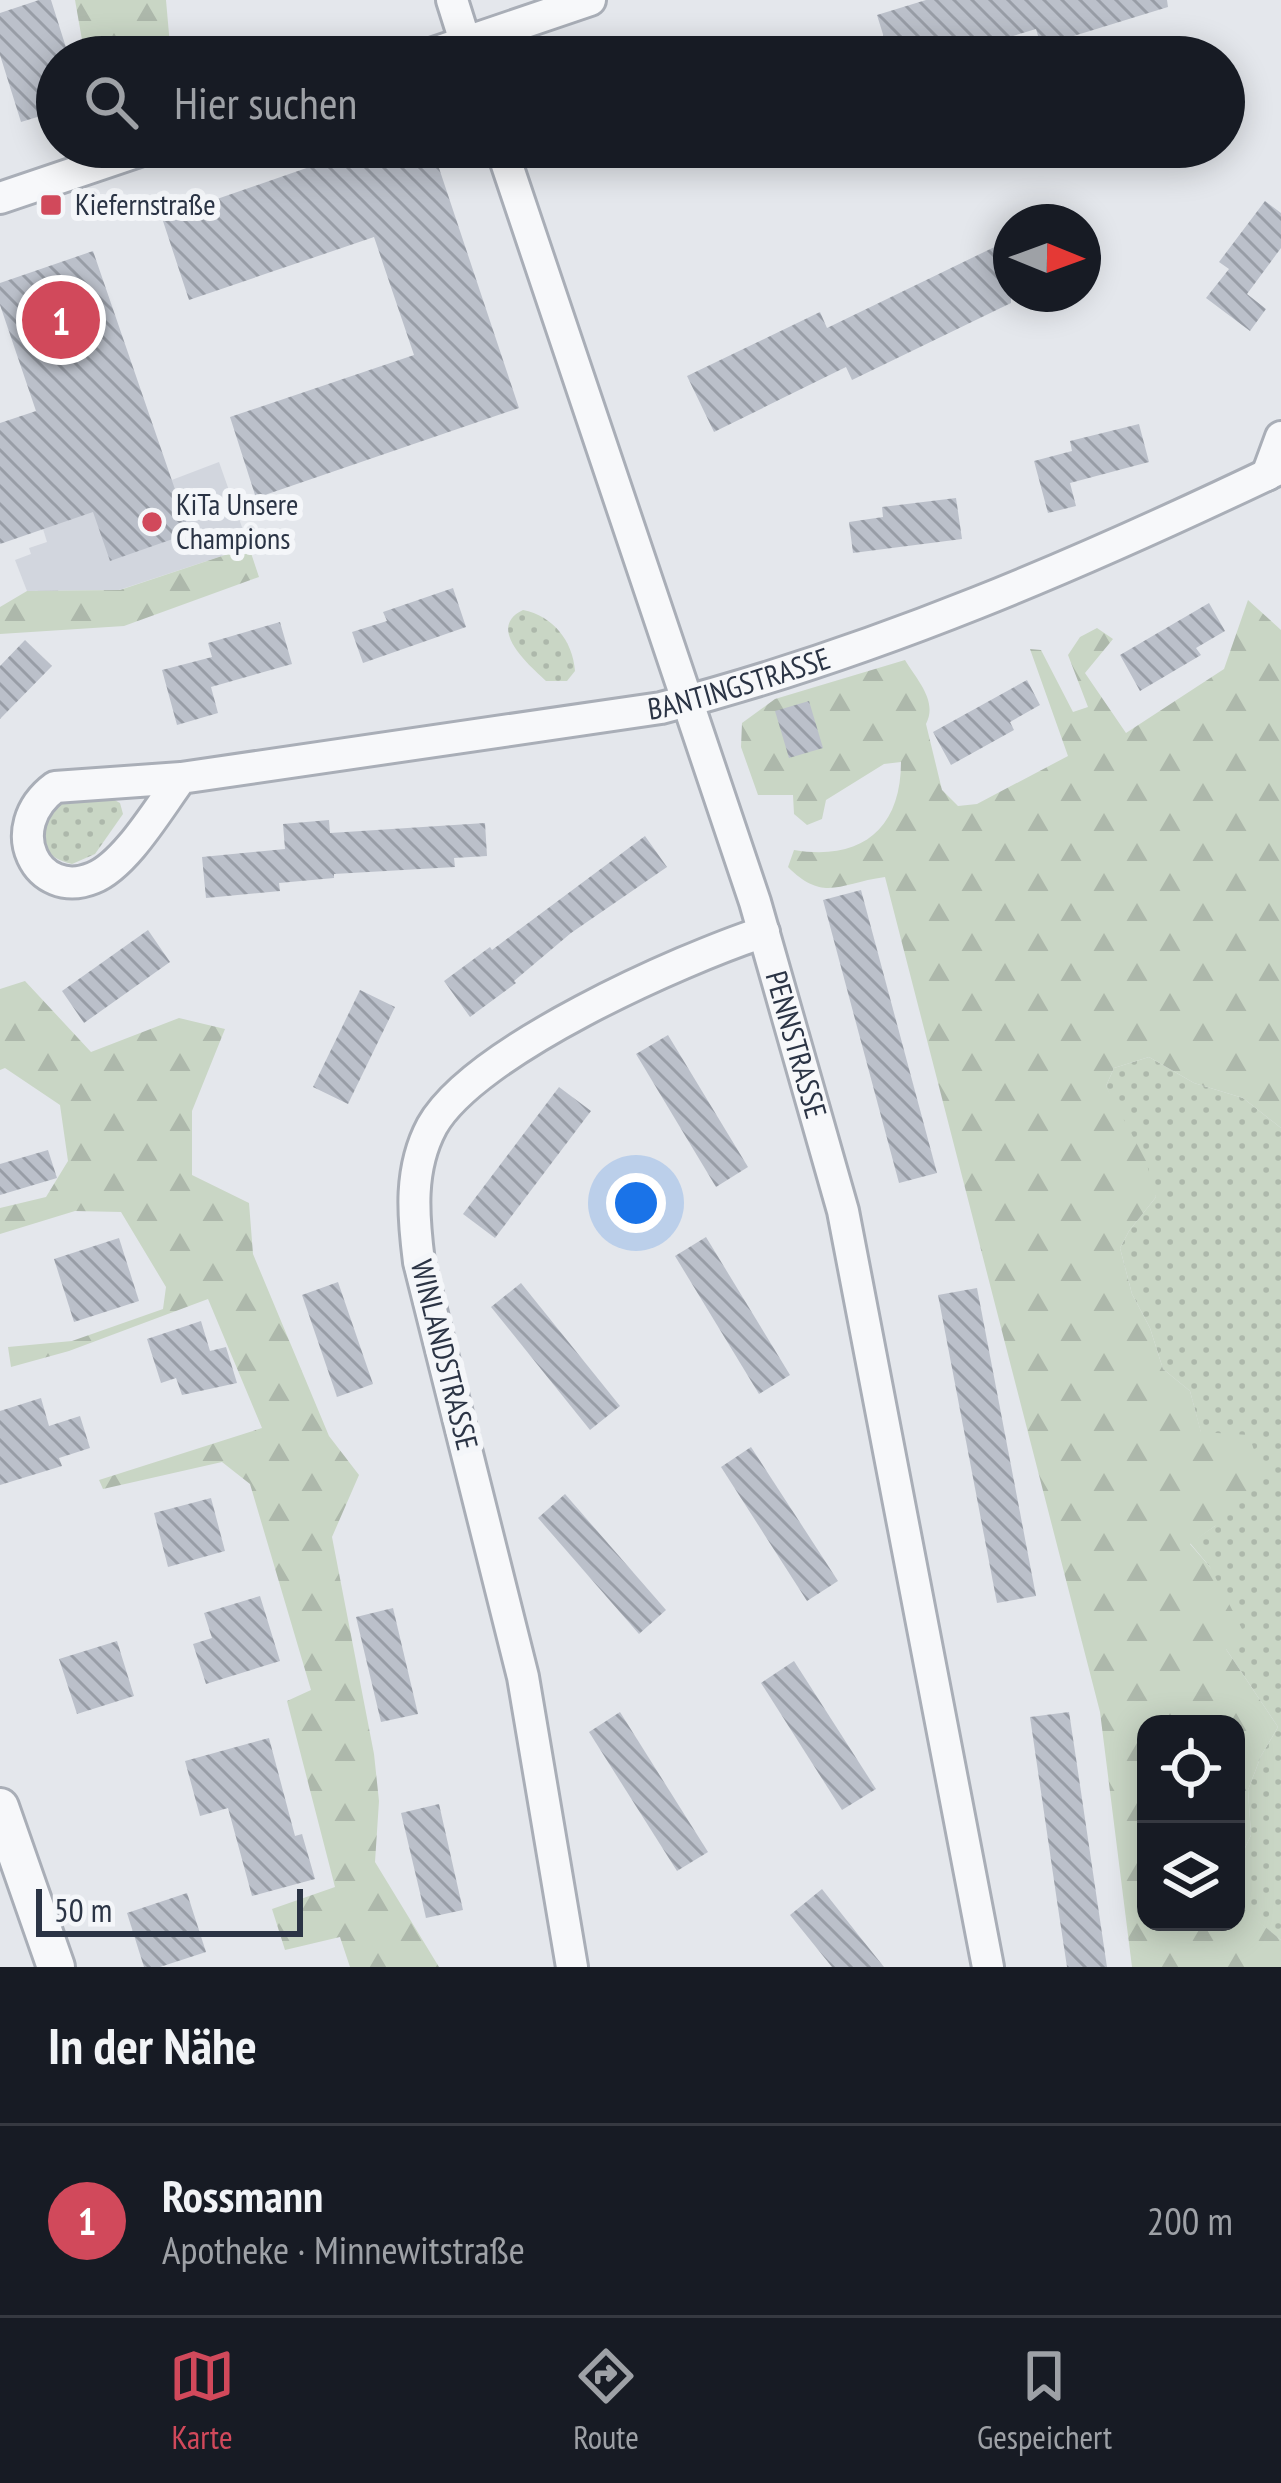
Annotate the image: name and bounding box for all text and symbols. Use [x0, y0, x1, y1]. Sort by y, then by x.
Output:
search box [36, 36, 1245, 168]
icon: search [78, 69, 144, 135]
text: Hier suchen [174, 73, 357, 131]
place label: Kiefernstraße [75, 184, 216, 223]
marker: Kiefernstraße [38, 192, 64, 218]
north arrow [993, 204, 1101, 312]
pin: 1 [22, 275, 100, 365]
place label: KiTa Unsere Champions [176, 484, 298, 557]
marker: KiTa Unsere Champions [139, 509, 165, 535]
street label: BANTINGSTRASSE [645, 638, 835, 728]
street label: PENNSTRASSE [758, 966, 837, 1122]
your location [606, 1173, 666, 1233]
street label: WINLANDSTRASSE [403, 1255, 488, 1454]
map controls [1137, 1715, 1245, 1931]
button: locate [1137, 1715, 1245, 1823]
button: layers [1137, 1823, 1245, 1931]
scale bar [36, 1883, 303, 1936]
text: 50 m [54, 1888, 112, 1931]
text: In der Nähe [48, 2012, 257, 2078]
text: Rossmann [162, 2166, 323, 2224]
text: 1 [78, 2195, 96, 2246]
text: 200 m [1147, 2195, 1233, 2246]
text: Apotheke · Minnewitstraße [162, 2224, 525, 2275]
tab: Karte [169, 2343, 235, 2458]
tab: Route [573, 2343, 639, 2458]
tab: Gespeichert [977, 2343, 1112, 2458]

